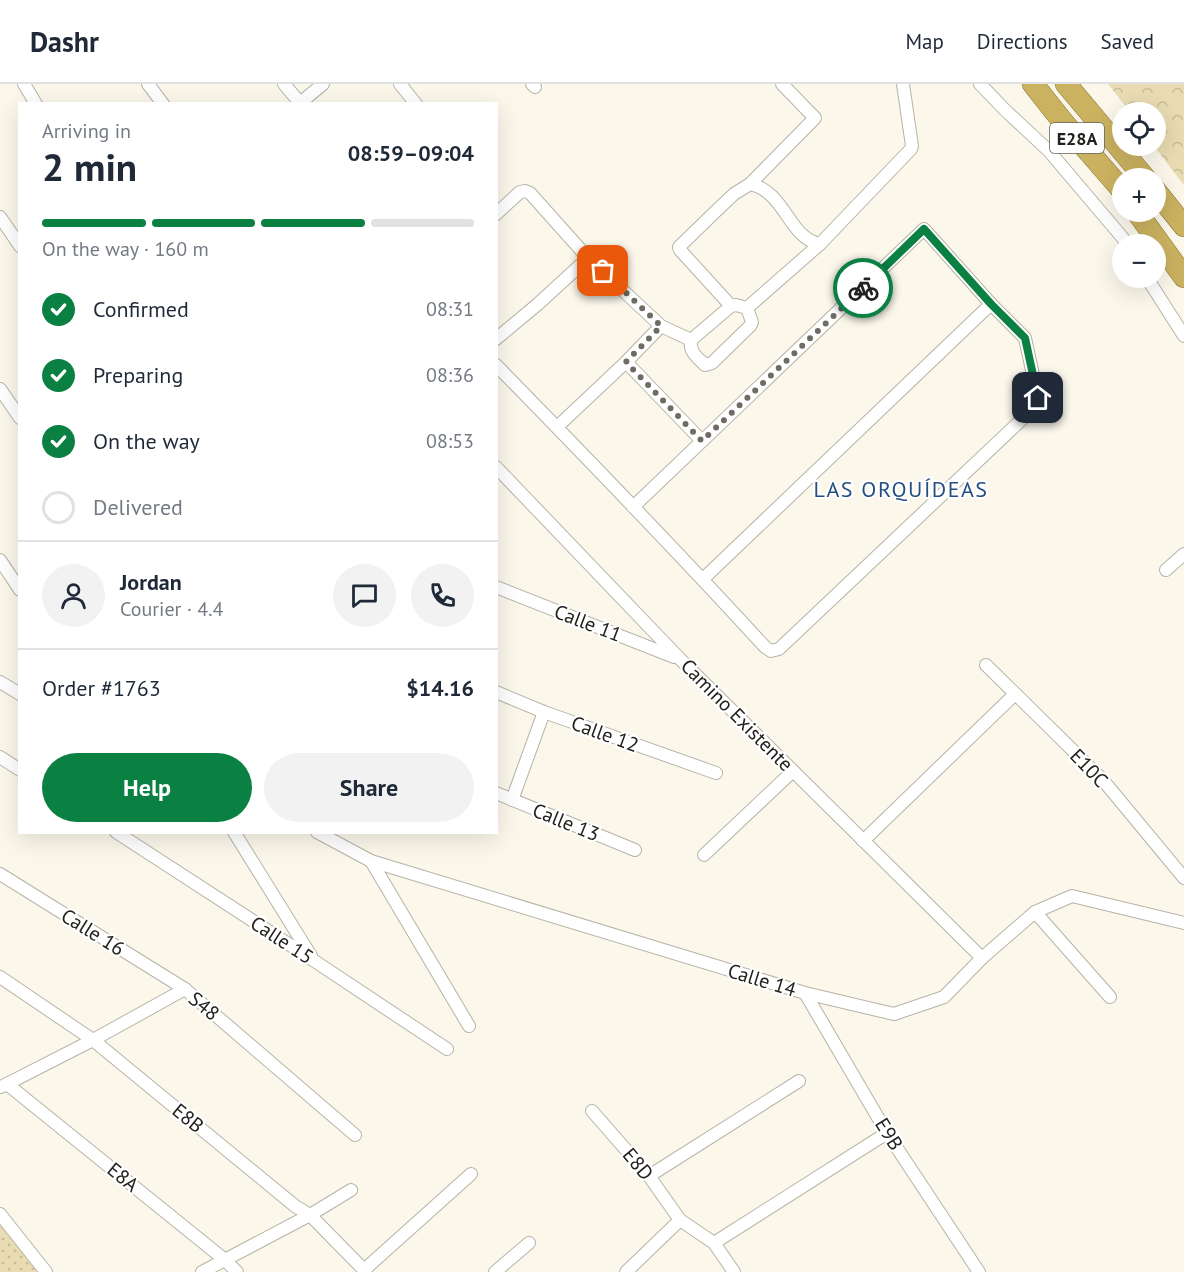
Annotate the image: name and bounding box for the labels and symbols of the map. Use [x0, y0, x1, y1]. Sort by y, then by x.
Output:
road number: E28A [1050, 123, 1104, 153]
pin [577, 245, 628, 296]
courier [833, 258, 893, 318]
pin [1012, 372, 1063, 423]
district label: LAS ORQUÍDEAS [813, 475, 989, 503]
street label: Calle 11 [551, 598, 625, 648]
street label: Camino Existente [675, 653, 799, 777]
street label: Calle 12 [568, 710, 642, 758]
street label: E10C [1064, 743, 1114, 793]
street label: Calle 13 [529, 797, 603, 847]
street label: Calle 16 [56, 902, 130, 962]
street label: Calle 15 [246, 910, 318, 970]
street label: Calle 14 [725, 957, 799, 1003]
street label: S48 [183, 986, 225, 1026]
street label: E8B [167, 1097, 209, 1139]
street label: E9B [869, 1113, 909, 1155]
street label: E8D [617, 1142, 659, 1186]
street label: E8A [102, 1156, 144, 1198]

